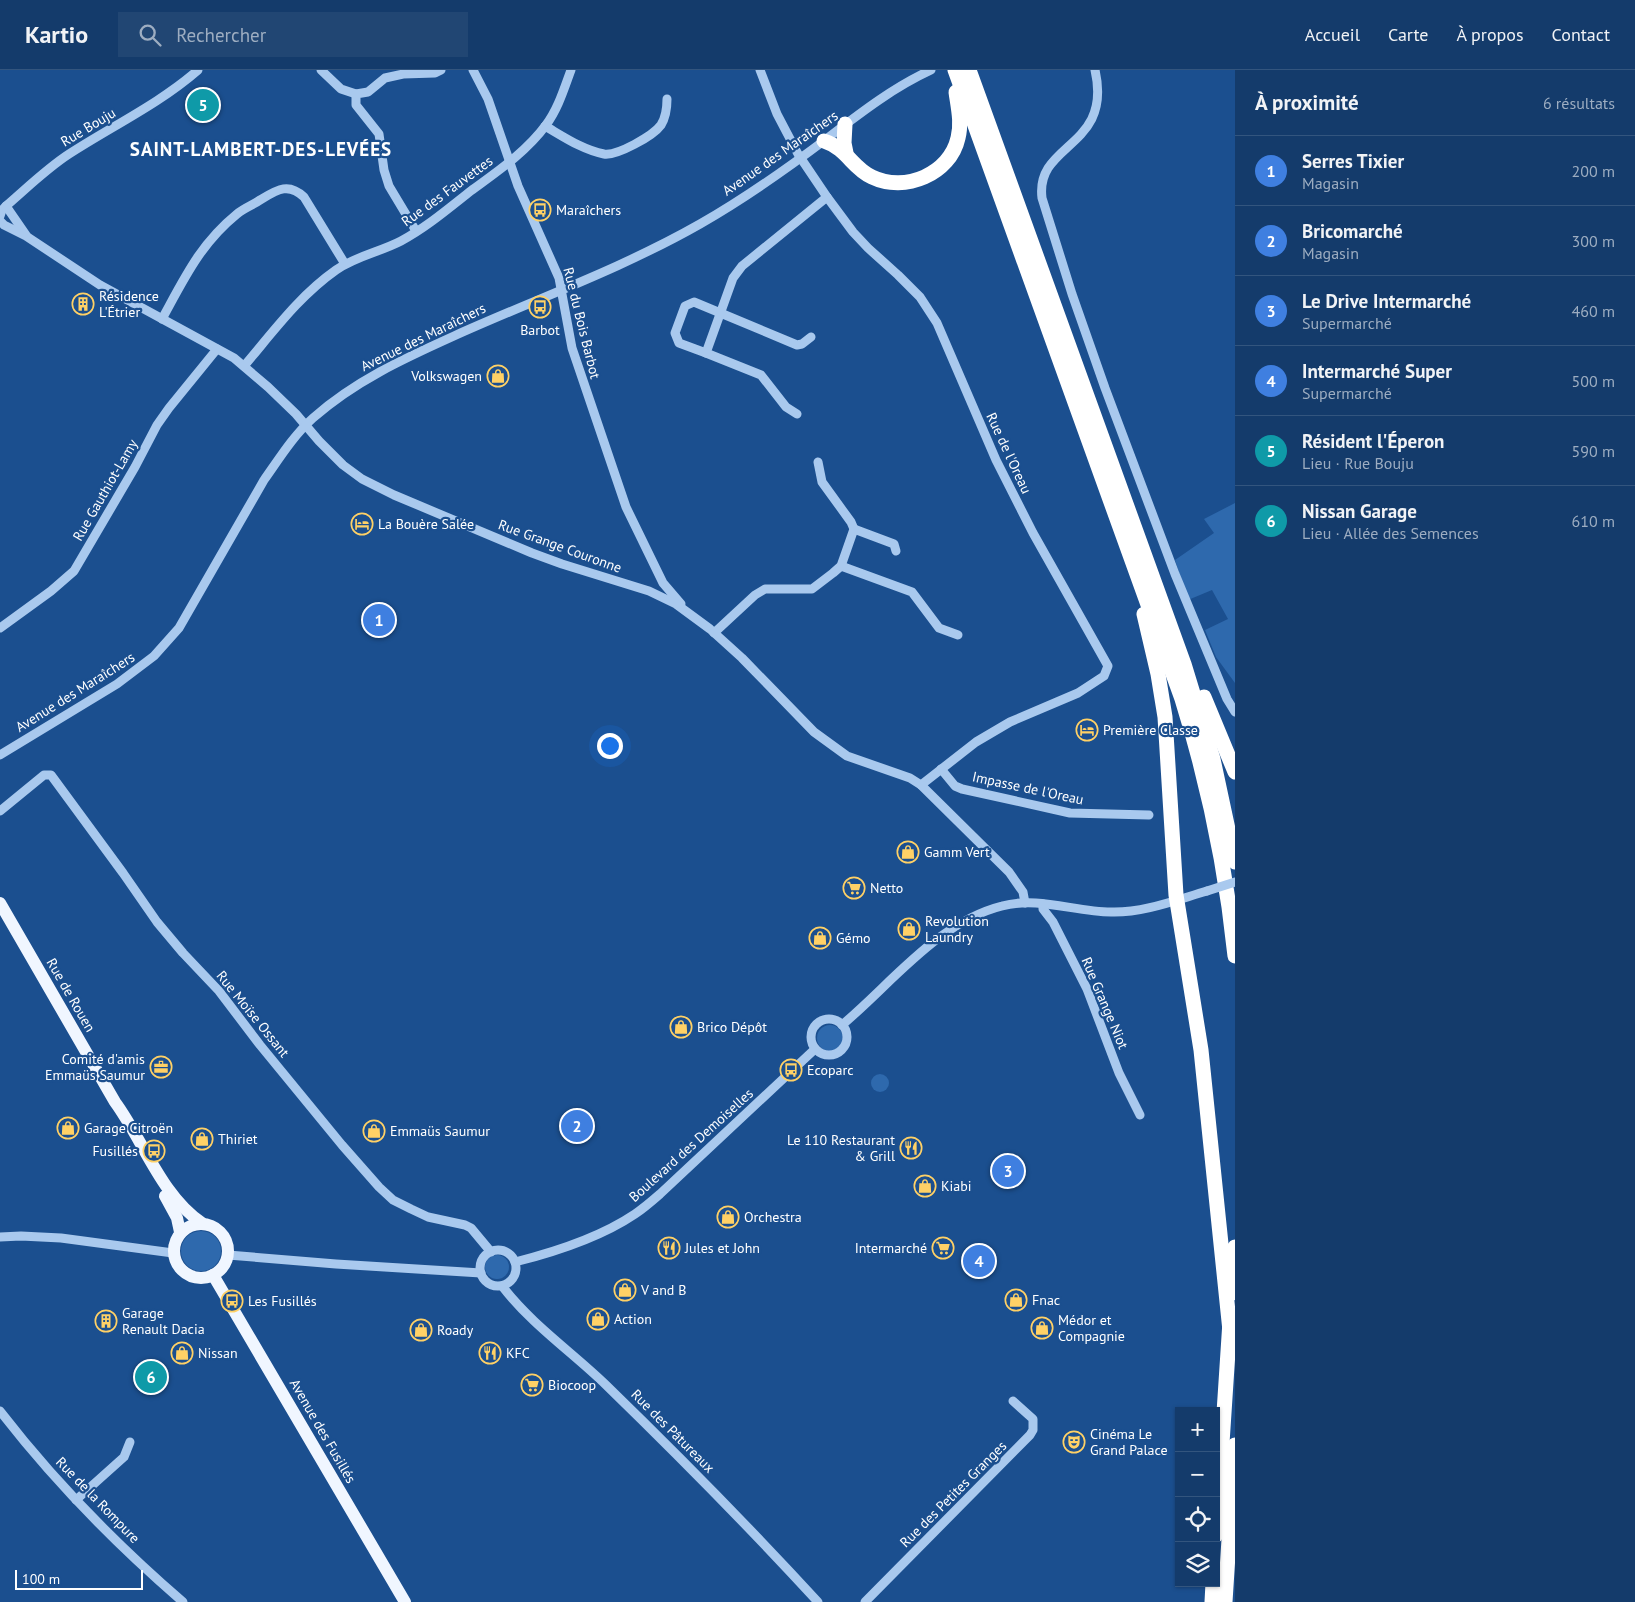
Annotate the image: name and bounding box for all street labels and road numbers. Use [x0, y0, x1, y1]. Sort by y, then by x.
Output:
street label: Rue Bouju [57, 104, 119, 150]
street label: Avenue des Maraîchers [719, 106, 841, 200]
street label: Rue des Fauvettes [398, 152, 496, 230]
street label: Rue du Bois Barbot [559, 265, 605, 381]
street label: Avenue des Maraîchers [358, 299, 489, 375]
street label: Rue de l'Oreau [982, 410, 1036, 496]
street label: Rue Gauthiot-Lamy [69, 436, 142, 544]
street label: Rue Grange Couronne [496, 515, 624, 577]
street label: Avenue des Maraîchers [12, 648, 138, 736]
street label: Impasse de l'Oreau [971, 767, 1085, 809]
street label: Rue Grange Niot [1078, 954, 1133, 1052]
street label: Rue de Rouen [43, 955, 99, 1035]
street label: Rue Moïse Ossant [213, 967, 294, 1061]
street label: Boulevard des Demoiselles [625, 1084, 757, 1206]
street label: Avenue des Fusillés [286, 1376, 360, 1486]
street label: Rue des Pâtureaux [627, 1385, 719, 1477]
street label: Rue des Petites Granges [896, 1437, 1010, 1551]
street label: Rue de la Rompure [52, 1453, 144, 1547]

